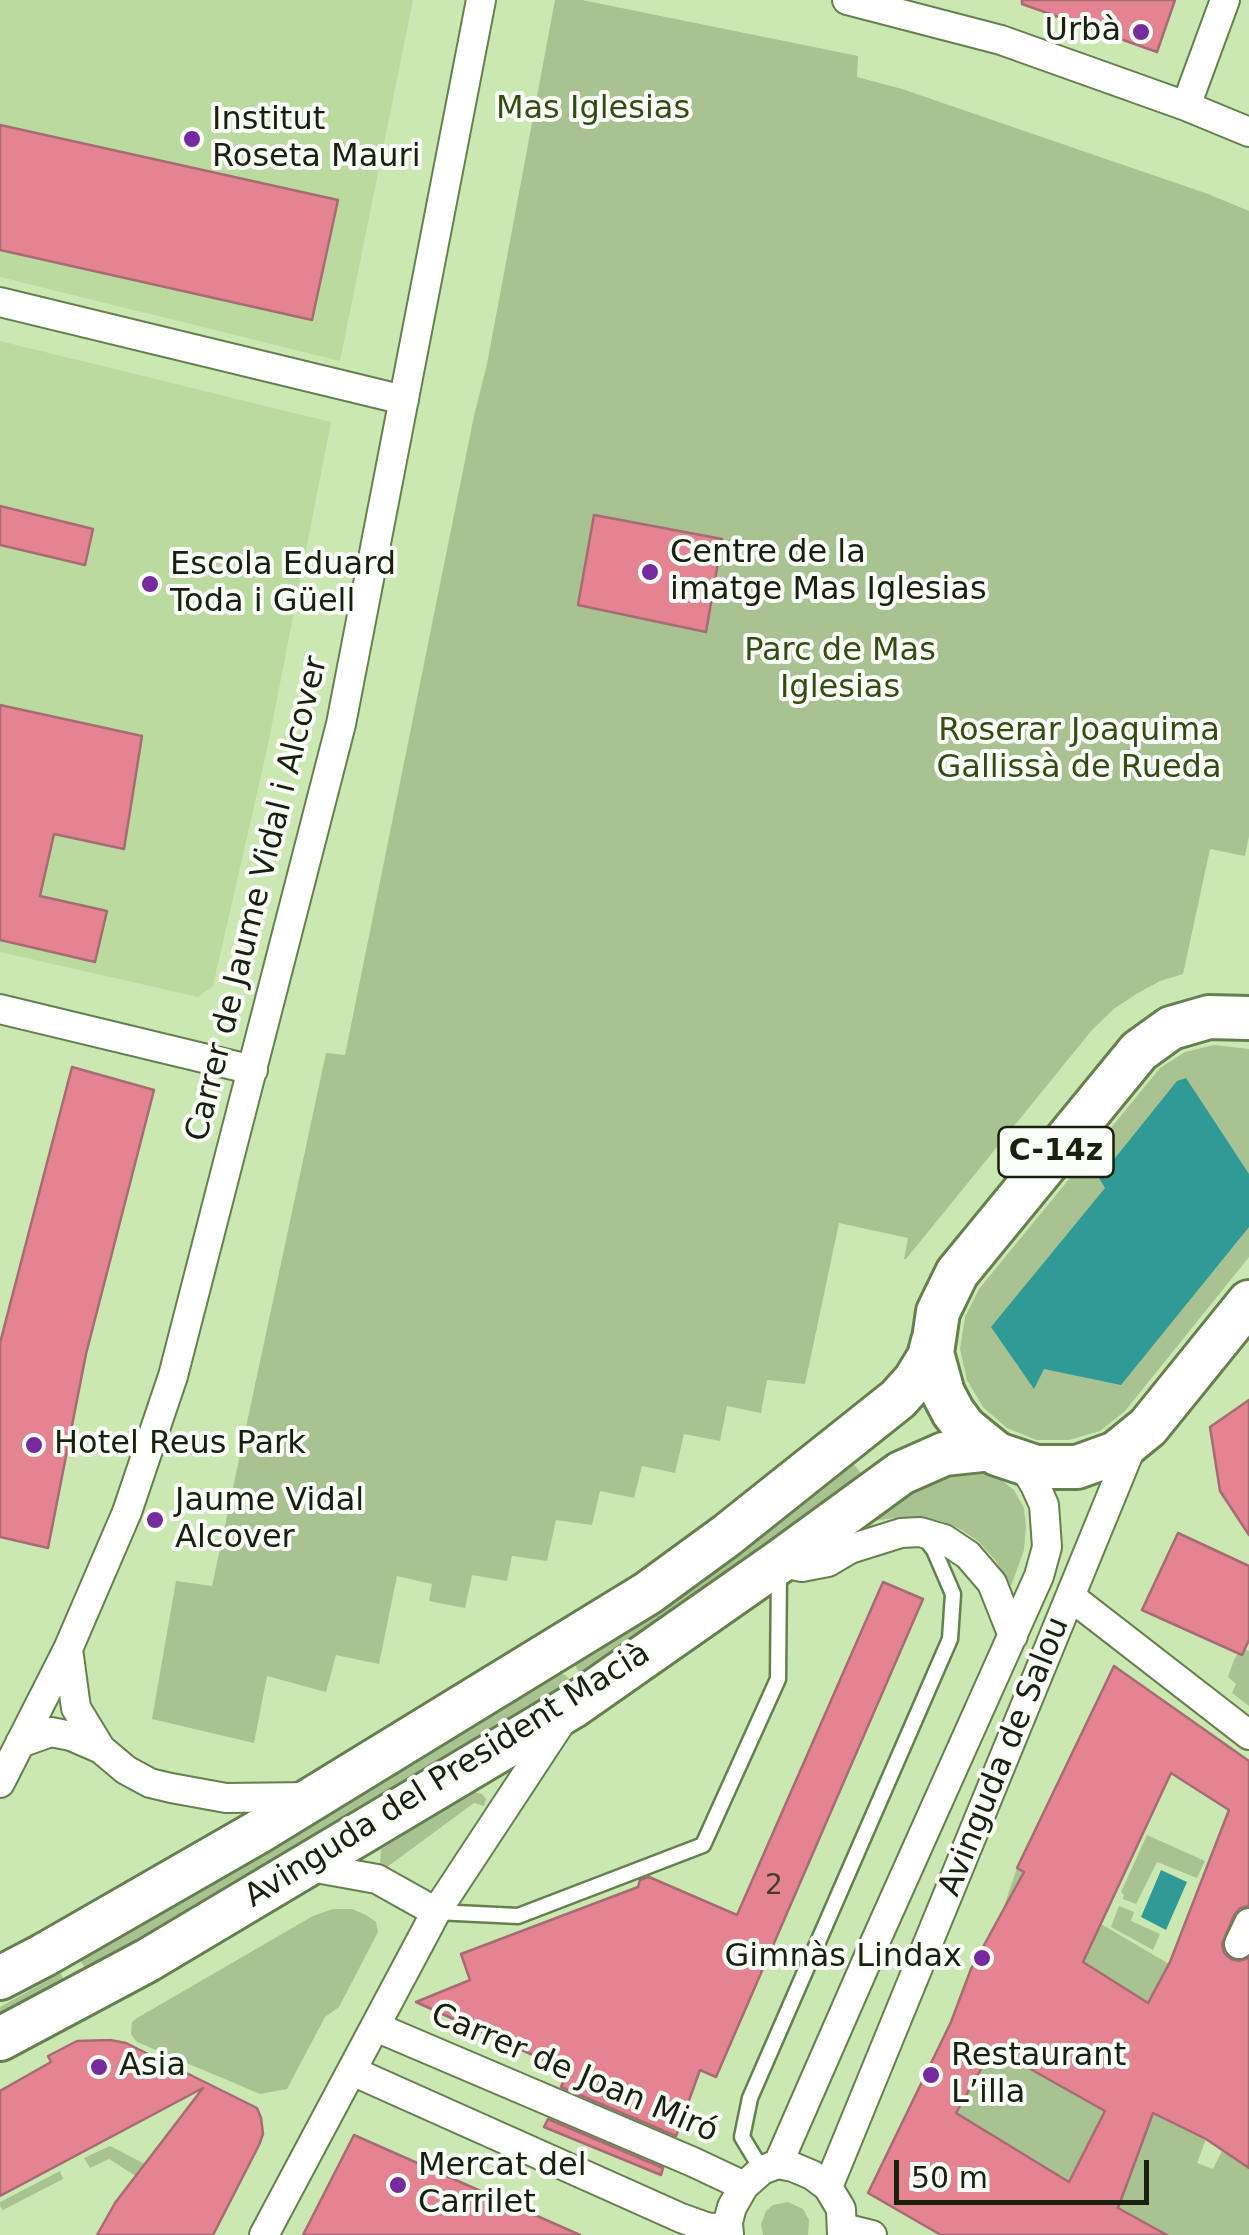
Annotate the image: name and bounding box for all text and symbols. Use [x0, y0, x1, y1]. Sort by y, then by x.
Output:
place label: Urbà [1044, 13, 1121, 51]
marker: Urbà [1130, 21, 1152, 43]
park label: Mas Iglesias [496, 91, 690, 129]
place label: Institut Roseta Mauri [212, 102, 421, 177]
marker: Institut Roseta Mauri [181, 128, 203, 150]
place label: Centre de la imatge Mas Iglesias [670, 535, 987, 610]
place label: Escola Eduard Toda i Güell [170, 547, 396, 622]
marker: Centre de la imatge Mas Iglesias [639, 561, 661, 583]
marker: Escola Eduard Toda i Güell [139, 573, 161, 595]
park label: Parc de Mas Iglesias [744, 633, 936, 708]
street label: Carrer de Jaume Vidal i Alcover [179, 653, 337, 1145]
park label: Roserar Joaquima Gallissà de Rueda [936, 713, 1222, 788]
road number: C-14z [998, 1127, 1114, 1177]
place label: Hotel Reus Park [54, 1426, 306, 1464]
marker: Hotel Reus Park [23, 1434, 45, 1456]
place label: Jaume Vidal Alcover [175, 1483, 364, 1558]
marker: Jaume Vidal Alcover [144, 1509, 166, 1531]
street label: Avinguda de Salou [931, 1612, 1079, 1902]
street label: Avinguda del President Macià [238, 1635, 658, 1917]
house number: 2 [765, 1870, 783, 1904]
place label: Gimnàs Lindax [725, 1939, 962, 1977]
marker: Gimnàs Lindax [971, 1947, 993, 1969]
street label: Carrer de Joan Miró [425, 1996, 723, 2152]
place label: Restaurant L’illa [951, 2038, 1126, 2113]
place label: Asia [119, 2048, 186, 2086]
marker: Asia [88, 2056, 110, 2078]
marker: Restaurant L’illa [920, 2064, 942, 2086]
scale bar [899, 2140, 1154, 2202]
place label: Mercat del Carrilet [418, 2148, 587, 2223]
text: 50 m [911, 2160, 988, 2195]
marker: Mercat del Carrilet [387, 2174, 409, 2196]

